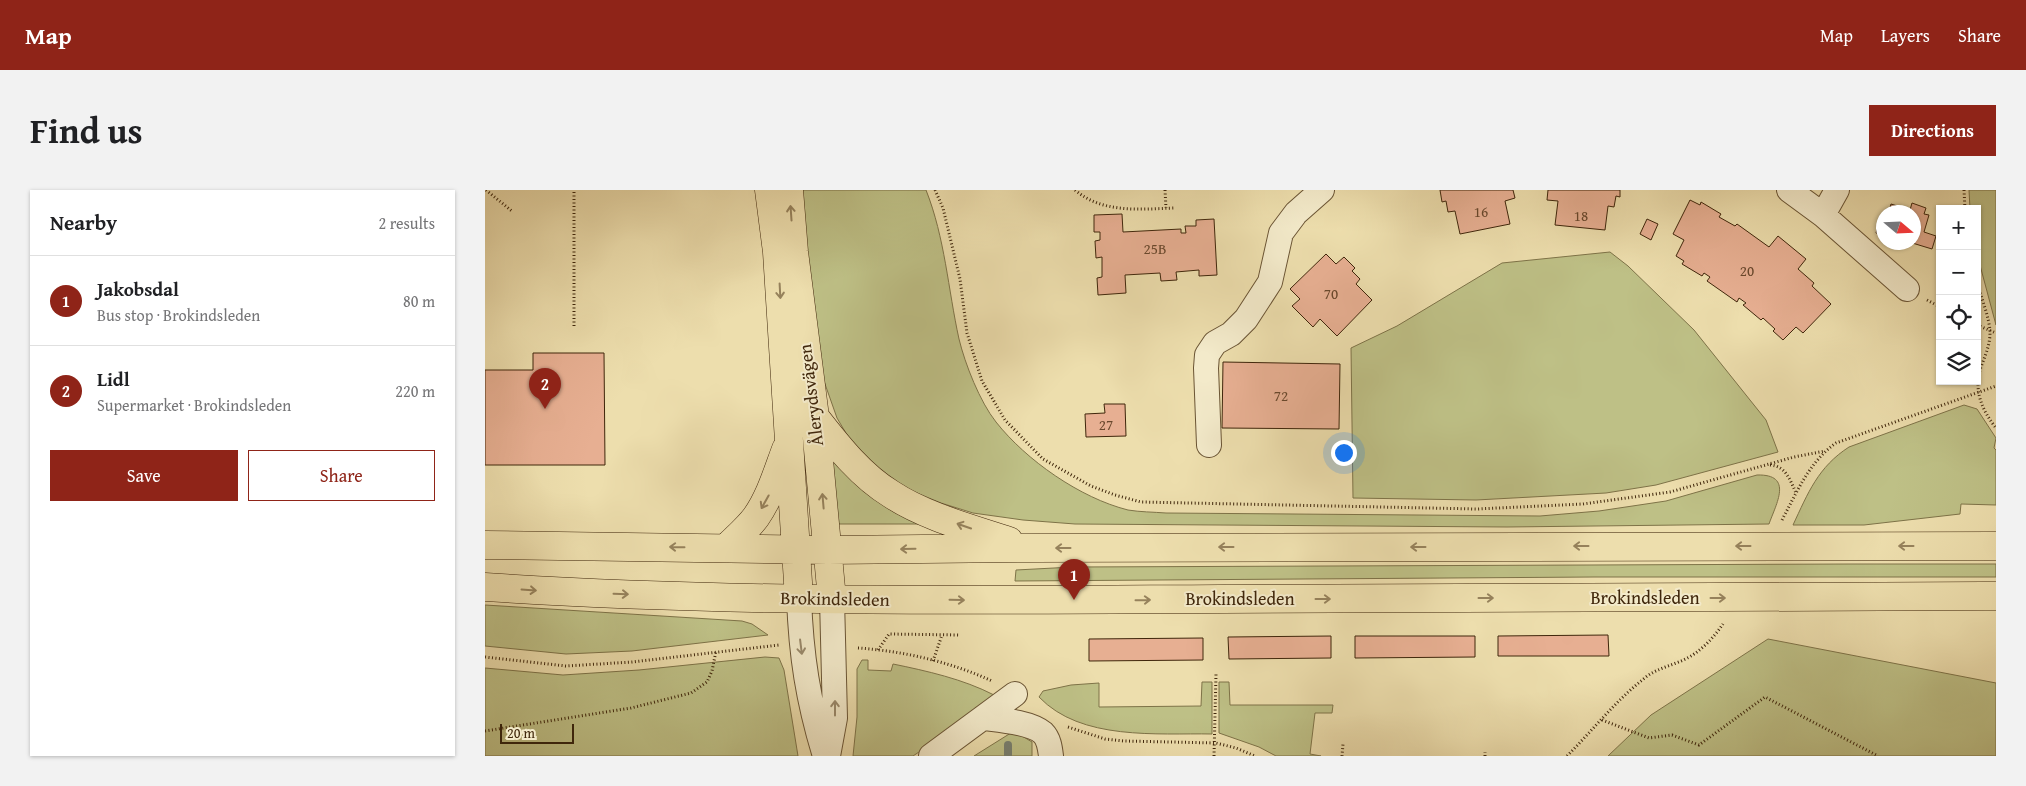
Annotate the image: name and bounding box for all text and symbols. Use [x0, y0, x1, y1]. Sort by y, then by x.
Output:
text: Map [25, 18, 72, 53]
text: Map [1820, 22, 1853, 49]
text: Layers [1881, 22, 1930, 49]
text: Share [1958, 22, 2001, 49]
text: Find us [30, 105, 143, 156]
button: Directions [1869, 105, 1996, 156]
house number: 16 [1474, 201, 1488, 222]
one-way arrow [786, 205, 795, 221]
house number: 18 [1574, 205, 1588, 226]
north arrow [1876, 205, 1921, 250]
map controls [1936, 205, 1981, 385]
button: + [1936, 205, 1981, 250]
text: Nearby [50, 207, 117, 238]
text: 2 results [378, 211, 435, 235]
house number: 25B [1144, 238, 1166, 259]
button: − [1936, 250, 1981, 295]
house number: 20 [1740, 260, 1754, 281]
text: Jakobsdal [97, 275, 179, 303]
one-way arrow [775, 282, 784, 298]
house number: 70 [1324, 283, 1338, 304]
text: 1 [62, 289, 70, 313]
text: 80 m [403, 289, 435, 313]
button: locate [1936, 295, 1981, 340]
text: Bus stop · Brokindsleden [97, 303, 260, 327]
button: layers [1936, 340, 1981, 385]
street label: Ålerydsvägen [791, 343, 830, 448]
text: Lidl [97, 365, 130, 393]
pin: 2 [529, 368, 561, 409]
text: 2 [62, 379, 70, 403]
text: 220 m [395, 379, 435, 403]
house number: 72 [1274, 385, 1288, 406]
text: Supermarket · Brokindsleden [97, 393, 291, 417]
house number: 27 [1099, 414, 1113, 435]
your location [1331, 440, 1357, 466]
button: Save [50, 450, 238, 501]
button: Share [248, 450, 435, 501]
one-way arrow [818, 494, 828, 510]
one-way arrow [759, 495, 769, 509]
one-way arrow [957, 521, 973, 530]
one-way arrow [1573, 541, 1589, 551]
one-way arrow [1735, 541, 1752, 551]
one-way arrow [1898, 541, 1914, 551]
one-way arrow [669, 542, 686, 552]
one-way arrow [1218, 542, 1234, 552]
one-way arrow [1410, 542, 1426, 552]
one-way arrow [1056, 543, 1072, 553]
one-way arrow [900, 544, 916, 554]
pin: 1 [1058, 559, 1090, 600]
street label: Brokindsleden [780, 584, 890, 613]
street label: Brokindsleden [1590, 584, 1700, 611]
street label: Brokindsleden [1185, 585, 1295, 612]
one-way arrow [520, 586, 536, 595]
one-way arrow [613, 590, 629, 599]
one-way arrow [1478, 593, 1494, 603]
one-way arrow [1710, 593, 1726, 603]
one-way arrow [1315, 594, 1331, 604]
one-way arrow [1135, 595, 1151, 604]
one-way arrow [949, 596, 965, 605]
one-way arrow [797, 639, 806, 655]
one-way arrow [830, 700, 840, 716]
scale bar [500, 721, 574, 744]
text: 20 m [507, 723, 535, 743]

